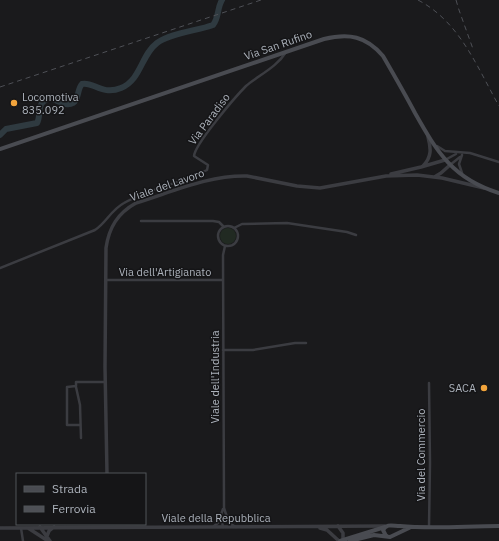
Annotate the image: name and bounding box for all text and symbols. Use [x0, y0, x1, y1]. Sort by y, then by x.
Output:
street label: Via San Rufino [242, 27, 314, 63]
place label: Locomotiva 835.092 [22, 90, 79, 117]
street label: Via Paradiso [185, 90, 233, 148]
marker: Locomotiva 835.092 [9, 98, 19, 108]
street label: Viale del Lavoro [128, 166, 206, 204]
street label: Via dell'Artigianato [119, 265, 211, 279]
street label: Viale dell'Industria [208, 330, 222, 424]
place label: SACA [449, 381, 476, 395]
marker: SACA [479, 383, 489, 393]
street label: Via del Commercio [414, 409, 428, 501]
legend [16, 473, 146, 525]
text: Strada [52, 481, 88, 496]
text: Ferrovia [52, 501, 96, 516]
street label: Viale della Repubblica [161, 511, 271, 525]

